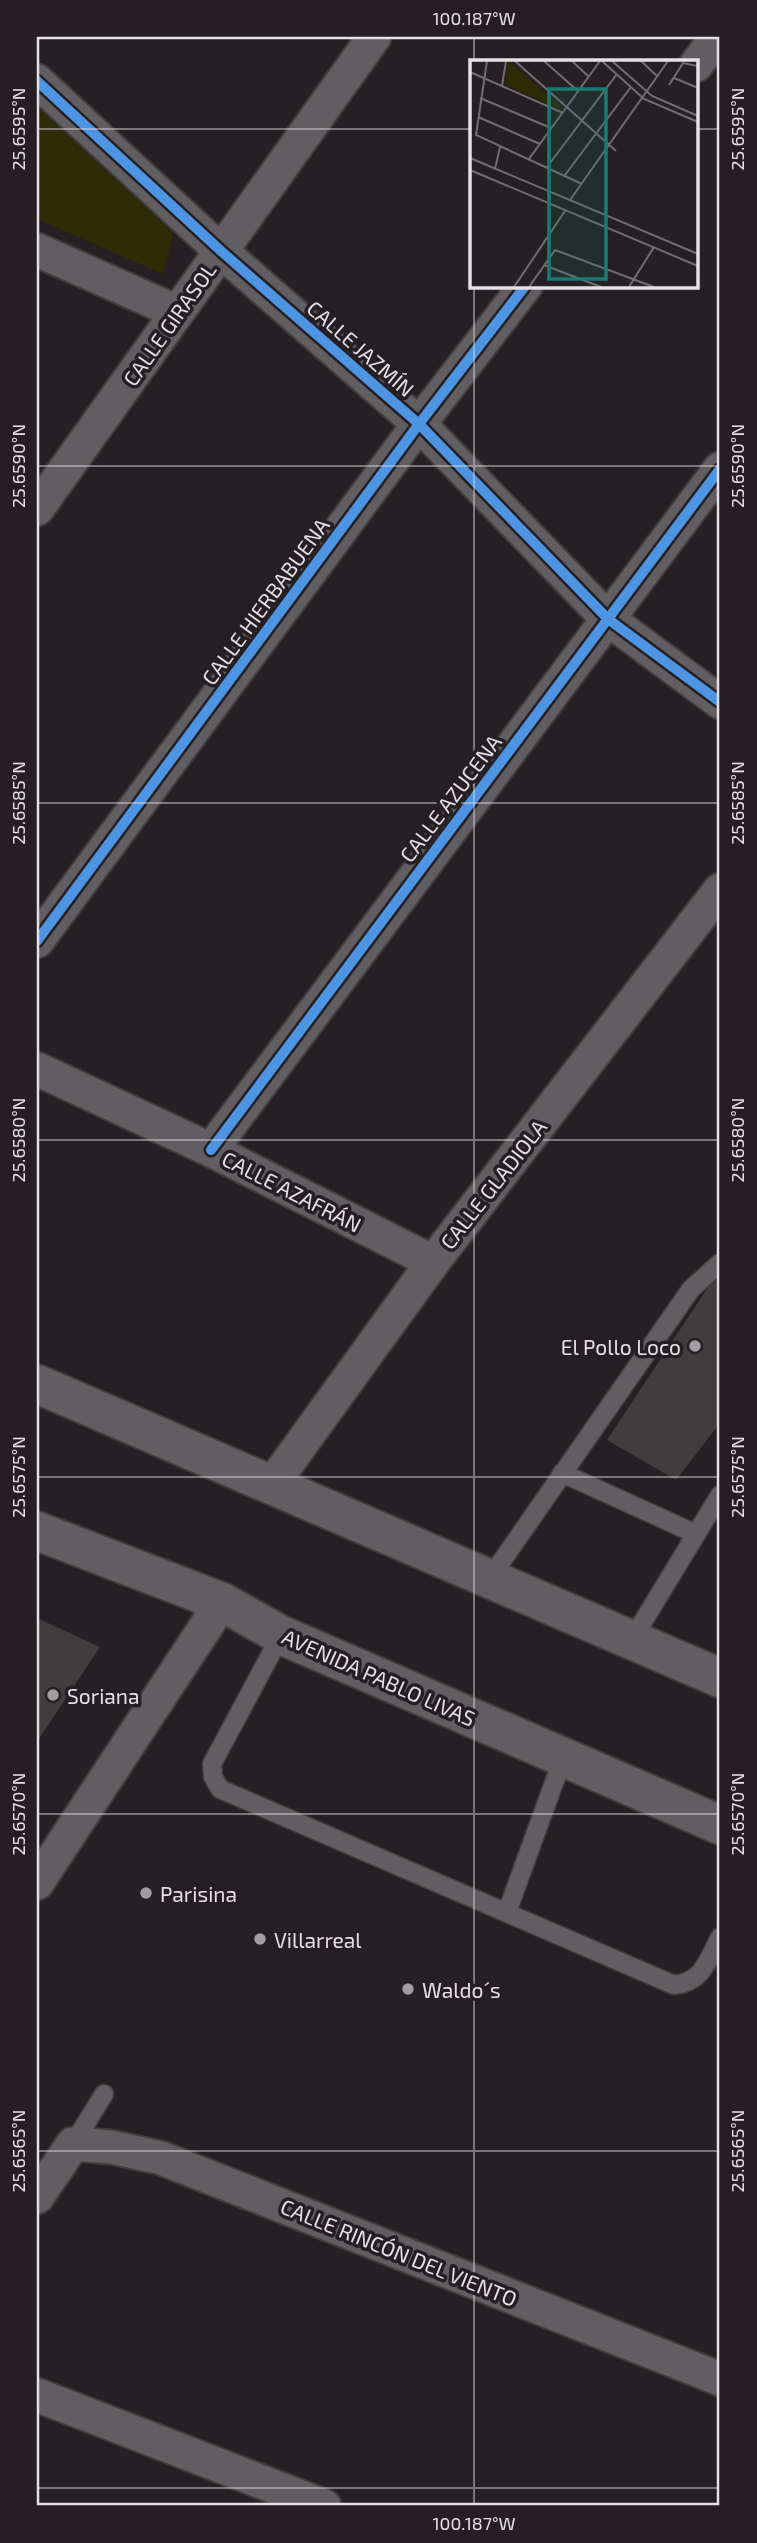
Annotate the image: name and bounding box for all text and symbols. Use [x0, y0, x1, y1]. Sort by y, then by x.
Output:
text: 100.187°W [432, 7, 516, 29]
inset map [470, 60, 698, 287]
text: 25.6595°N [7, 88, 29, 171]
text: 25.6595°N [726, 88, 748, 171]
street label: CALLE GIRASOL [117, 258, 221, 390]
street label: CALLE JAZMÍN [302, 295, 420, 401]
text: 25.6590°N [7, 424, 29, 508]
text: 25.6590°N [726, 424, 748, 508]
street label: CALLE HIERBABUENA [196, 513, 334, 689]
street label: CALLE AZUCENA [394, 729, 506, 867]
text: 25.6585°N [7, 761, 29, 845]
text: 25.6585°N [726, 761, 748, 845]
text: 25.6580°N [7, 1098, 29, 1182]
text: 25.6580°N [726, 1098, 748, 1182]
street label: CALLE GLADIOLA [435, 1114, 551, 1254]
street label: CALLE AZAFRÁN [218, 1145, 366, 1237]
place label: El Pollo Loco [561, 1334, 681, 1359]
marker: El Pollo Loco [687, 1338, 703, 1354]
text: 25.6575°N [7, 1436, 29, 1518]
text: 25.6575°N [726, 1436, 748, 1518]
street label: AVENIDA PABLO LIVAS [279, 1623, 479, 1731]
place label: Soriana [67, 1683, 140, 1708]
marker: Soriana [45, 1687, 61, 1703]
text: 25.6570°N [7, 1772, 29, 1856]
text: 25.6570°N [726, 1772, 748, 1856]
place label: Parisina [160, 1881, 237, 1906]
marker: Parisina [138, 1885, 154, 1901]
place label: Villarreal [274, 1927, 362, 1952]
marker: Villarreal [252, 1931, 268, 1947]
place label: Waldo´s [422, 1977, 501, 2002]
marker: Waldo´s [400, 1981, 416, 1997]
text: 25.6565°N [7, 2110, 29, 2193]
text: 25.6565°N [726, 2110, 748, 2193]
street label: CALLE RINCÓN DEL VIENTO [277, 2193, 521, 2311]
text: 100.187°W [432, 2512, 516, 2534]

